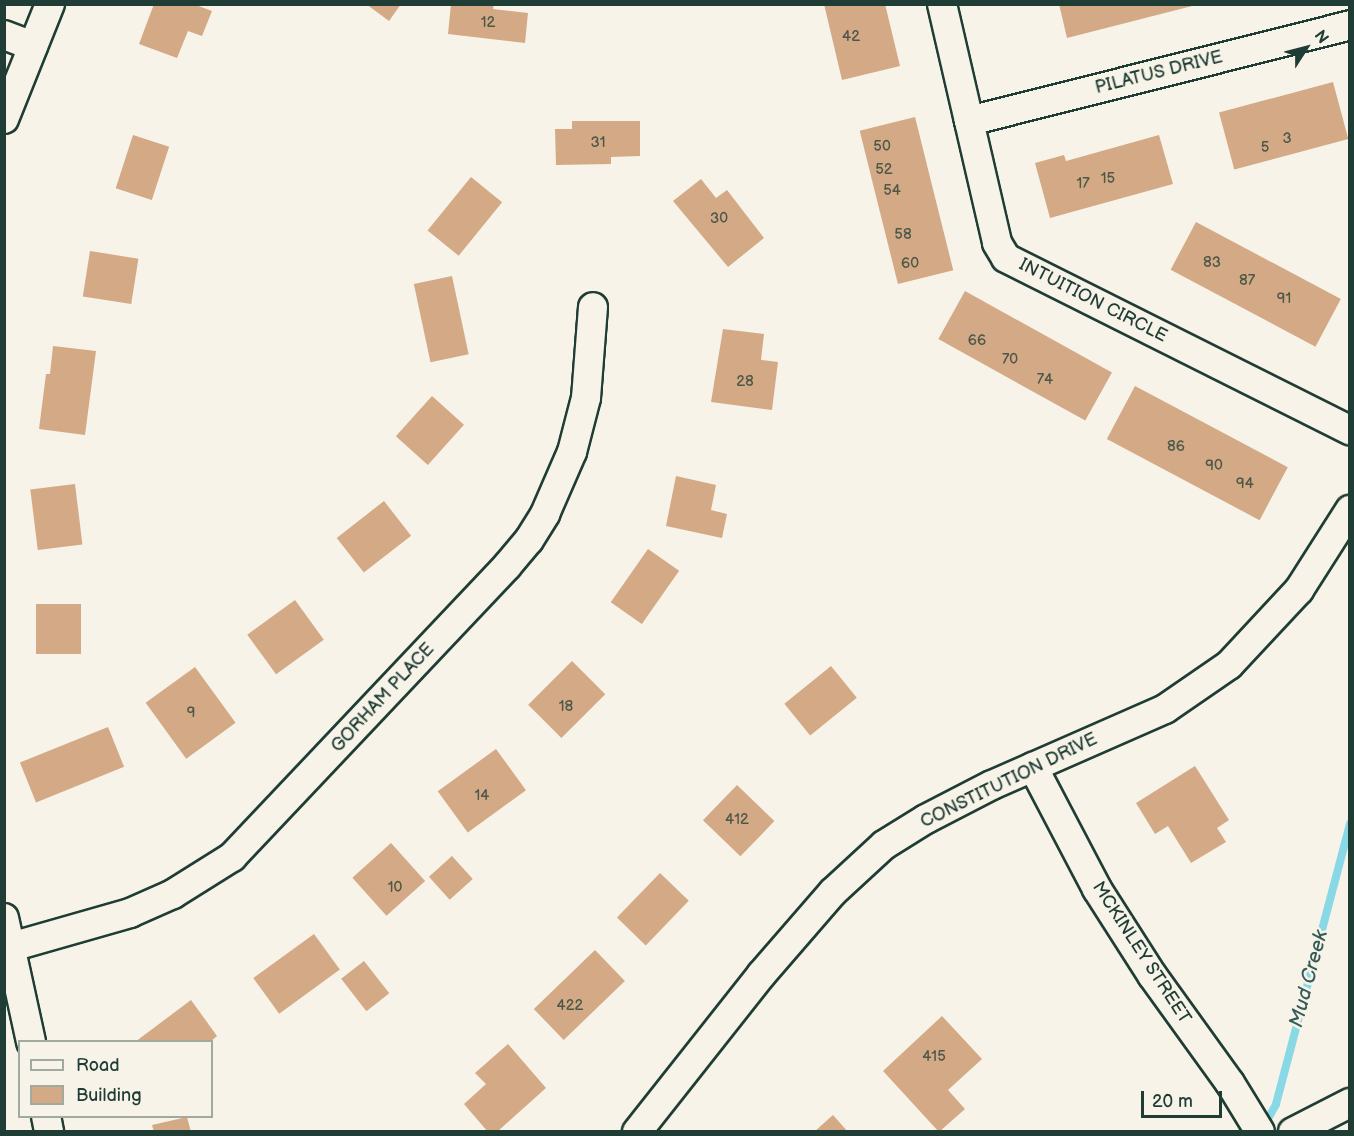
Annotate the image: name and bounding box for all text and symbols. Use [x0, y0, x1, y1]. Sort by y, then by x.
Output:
house number: 12 [481, 14, 495, 32]
north arrow [1276, 18, 1336, 78]
text: N [1310, 27, 1332, 48]
house number: 42 [842, 28, 860, 46]
street label: PILATUS DRIVE [1093, 47, 1225, 99]
house number: 3 [1282, 130, 1292, 148]
house number: 31 [590, 134, 606, 152]
house number: 50 [873, 138, 891, 156]
house number: 5 [1261, 139, 1269, 157]
house number: 52 [875, 161, 893, 179]
house number: 15 [1101, 170, 1115, 188]
house number: 17 [1076, 175, 1090, 193]
house number: 54 [883, 182, 901, 200]
house number: 30 [710, 210, 728, 228]
house number: 58 [894, 226, 912, 244]
street label: INTUITION CIRCLE [1015, 254, 1171, 348]
house number: 83 [1203, 254, 1221, 272]
house number: 60 [901, 255, 919, 273]
house number: 87 [1239, 272, 1255, 290]
house number: 91 [1277, 290, 1291, 308]
house number: 66 [968, 332, 986, 350]
house number: 70 [1002, 351, 1018, 369]
house number: 74 [1037, 371, 1053, 389]
house number: 28 [736, 373, 754, 391]
house number: 86 [1167, 438, 1185, 456]
house number: 90 [1205, 457, 1223, 475]
house number: 94 [1236, 475, 1254, 493]
street label: GORHAM PLACE [327, 639, 439, 757]
house number: 18 [559, 698, 573, 716]
house number: 9 [187, 704, 195, 722]
street label: CONSTITUTION DRIVE [917, 729, 1101, 833]
house number: 14 [475, 787, 489, 805]
house number: 412 [725, 811, 749, 829]
street label: MCKINLEY STREET [1087, 878, 1195, 1028]
house number: 10 [388, 879, 402, 897]
water label: Mud Creek [1285, 928, 1333, 1030]
house number: 422 [557, 997, 583, 1015]
legend [18, 1040, 213, 1118]
house number: 415 [922, 1048, 946, 1066]
text: Road [76, 1055, 120, 1076]
scale bar [1144, 1079, 1225, 1117]
text: Building [76, 1085, 142, 1106]
text: 20 m [1152, 1091, 1193, 1112]

